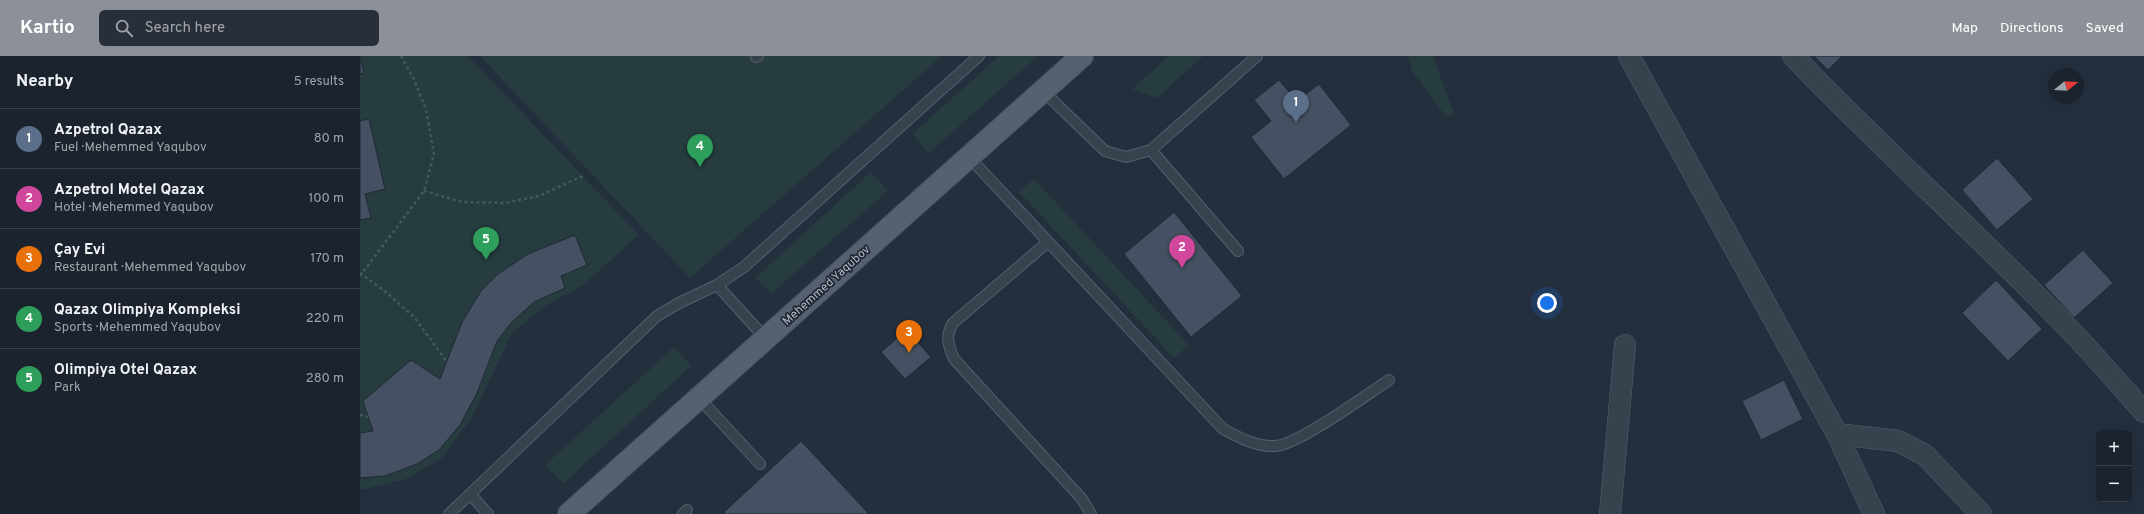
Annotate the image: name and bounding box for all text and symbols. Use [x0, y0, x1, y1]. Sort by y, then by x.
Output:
search box [99, 10, 379, 46]
text: Kartio [20, 16, 75, 40]
icon: search [113, 17, 135, 39]
text: Search here [145, 19, 225, 38]
text: Map [1952, 20, 1978, 37]
text: Directions [2000, 20, 2064, 37]
text: Saved [2086, 20, 2124, 37]
north arrow [2048, 68, 2084, 104]
text: Nearby [16, 71, 73, 93]
text: 5 results [294, 74, 344, 90]
pin: 1 [1283, 90, 1309, 123]
text: Azpetrol Qazax [54, 121, 162, 140]
text: 1 [26, 131, 32, 147]
text: 80 m [314, 131, 344, 147]
pin: 4 [687, 134, 713, 167]
text: Fuel · Mehemmed Yaqubov [54, 140, 207, 156]
text: Azpetrol Motel Qazax [54, 181, 205, 200]
text: 2 [25, 191, 33, 207]
text: 100 m [308, 191, 344, 207]
text: Hotel · Mehemmed Yaqubov [54, 200, 214, 216]
pin: 5 [473, 227, 499, 260]
pin: 2 [1169, 235, 1195, 268]
text: Çay Evi [54, 241, 105, 260]
street label: Mehemmed Yaqubov [779, 242, 874, 329]
text: 3 [25, 251, 33, 267]
text: 170 m [310, 251, 344, 267]
text: Restaurant · Mehemmed Yaqubov [54, 260, 246, 276]
your location [1537, 293, 1557, 313]
text: Qazax Olimpiya Kompleksi [54, 301, 240, 320]
text: 4 [25, 311, 33, 327]
text: 220 m [306, 311, 344, 327]
text: Sports · Mehemmed Yaqubov [54, 320, 221, 336]
pin: 3 [896, 320, 922, 353]
text: Olimpiya Otel Qazax [54, 361, 197, 380]
text: 5 [25, 371, 33, 387]
text: 280 m [306, 371, 344, 387]
text: Park [54, 380, 81, 396]
map controls [2096, 430, 2132, 502]
button: + [2096, 430, 2132, 466]
button: − [2096, 466, 2132, 502]

